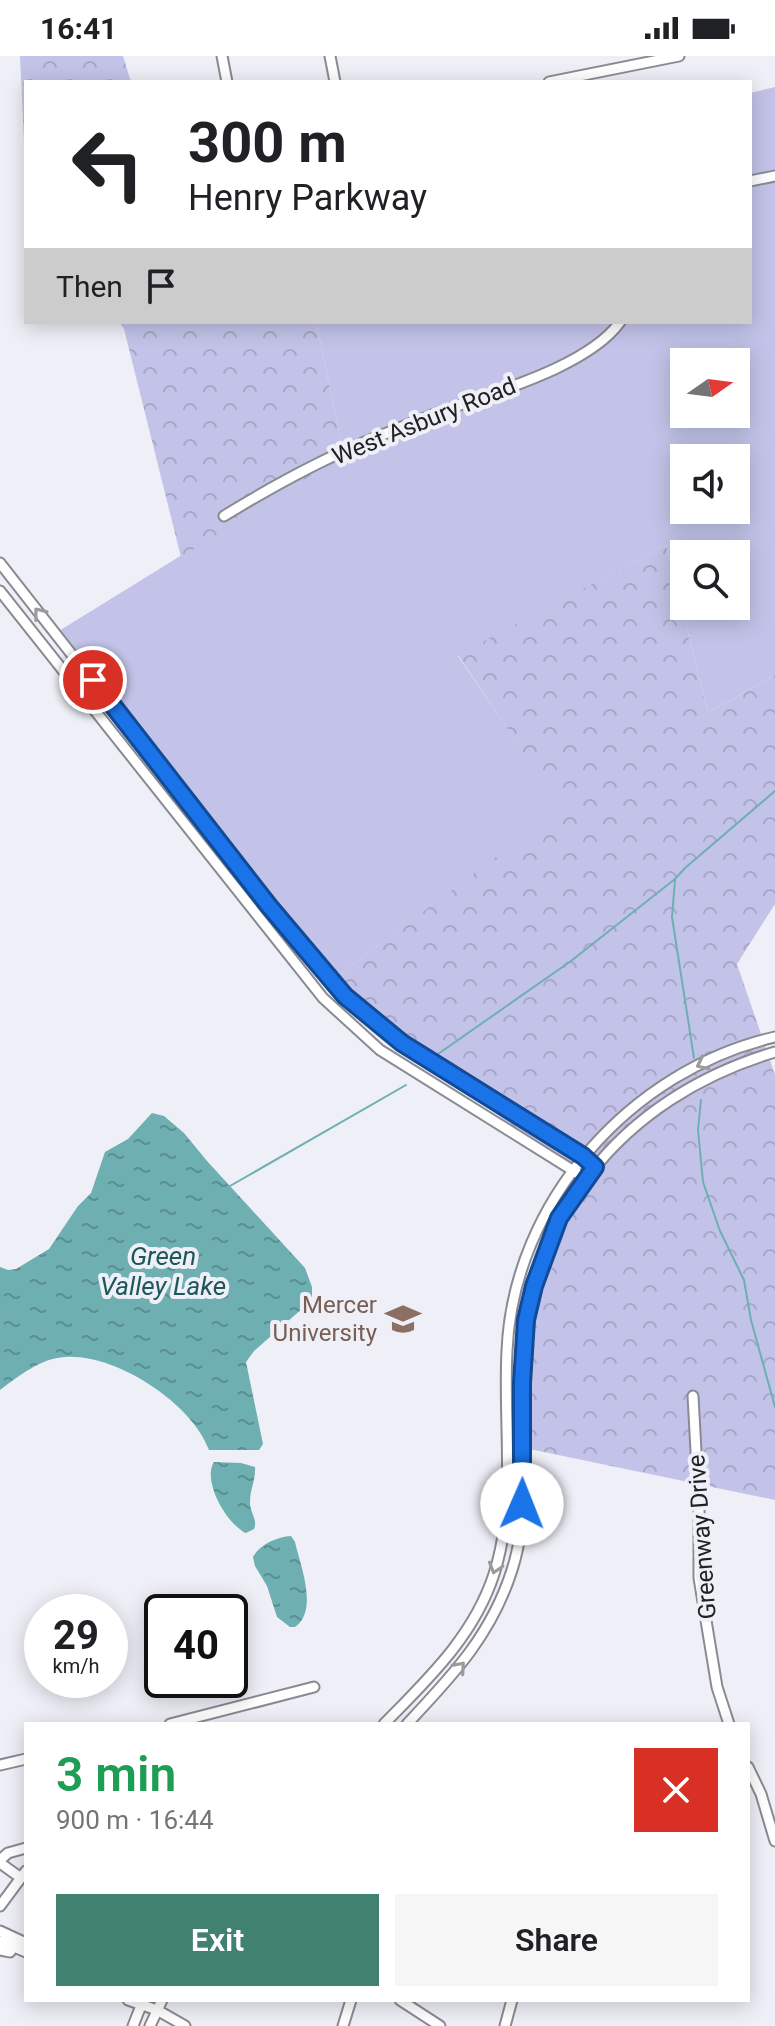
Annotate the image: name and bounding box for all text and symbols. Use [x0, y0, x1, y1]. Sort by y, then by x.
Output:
text: 16:41 [40, 11, 117, 46]
text: 300 m [188, 110, 347, 176]
icon: left [56, 112, 160, 216]
text: Henry Parkway [188, 177, 427, 219]
icon: arrive [139, 264, 183, 308]
text: Then [56, 269, 123, 304]
north arrow [670, 348, 750, 428]
map controls [670, 348, 750, 620]
street label: West Asbury Road [328, 371, 520, 471]
button: sound [670, 444, 750, 524]
button: search [670, 540, 750, 620]
one-way arrow [34, 608, 49, 622]
pin [59, 646, 127, 714]
icon: arrive [71, 658, 115, 702]
one-way arrow [695, 1054, 710, 1069]
water label: Green Valley Lake [100, 1241, 226, 1301]
place label: Mercer University [273, 1291, 378, 1347]
school or university icon: Mercer University [384, 1300, 422, 1338]
street label: Greenway Drive [682, 1454, 722, 1620]
position arrow [480, 1462, 564, 1546]
one-way arrow [489, 1561, 505, 1575]
speed limit sign: 40 [144, 1594, 248, 1698]
text: 29 [53, 1612, 99, 1659]
text: km/h [53, 1654, 99, 1678]
one-way arrow [450, 1661, 465, 1676]
text: 3 min [56, 1746, 176, 1803]
button: close [634, 1748, 718, 1832]
text: 900 m · 16:44 [56, 1805, 214, 1835]
button: Exit [56, 1894, 379, 1986]
button: Share [395, 1894, 718, 1986]

